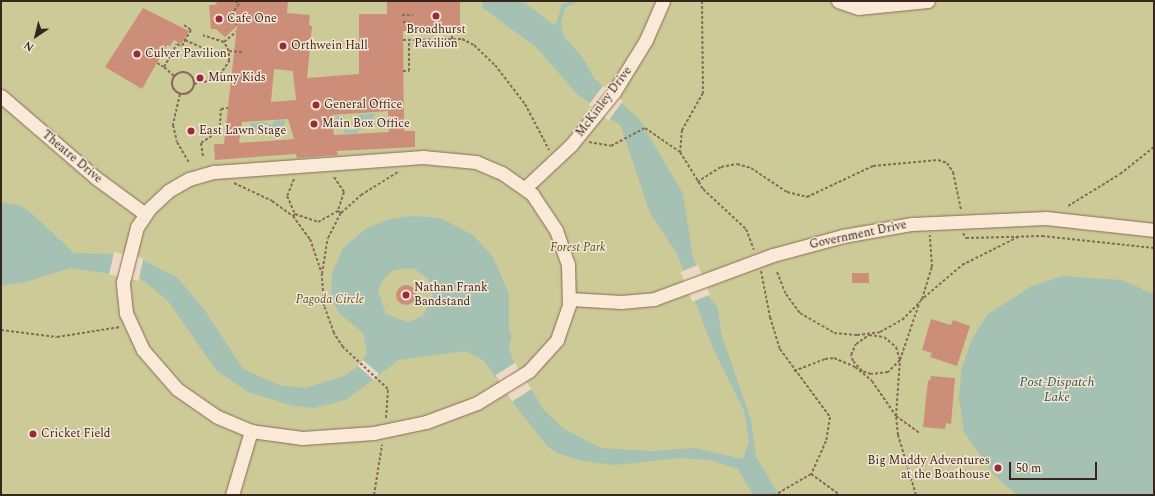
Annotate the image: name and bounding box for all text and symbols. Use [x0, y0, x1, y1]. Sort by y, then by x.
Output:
marker: Broadhurst Pavilion [431, 11, 441, 21]
place label: Cafe One [227, 12, 277, 26]
marker: Cafe One [214, 14, 224, 24]
north arrow [16, 16, 56, 56]
place label: Broadhurst Pavilion [406, 23, 466, 51]
text: N [20, 37, 37, 56]
place label: Orthwein Hall [291, 39, 368, 53]
marker: Orthwein Hall [278, 41, 288, 51]
place label: Culver Pavilion [145, 47, 227, 61]
marker: Culver Pavilion [132, 49, 142, 59]
street label: McKinley Drive [573, 64, 635, 140]
place label: Muny Kids [208, 71, 266, 85]
marker: Muny Kids [195, 73, 205, 83]
place label: General Office [324, 98, 402, 112]
marker: General Office [311, 100, 321, 110]
place label: Main Box Office [322, 117, 410, 131]
marker: Main Box Office [309, 119, 319, 129]
place label: East Lawn Stage [199, 124, 286, 138]
marker: East Lawn Stage [186, 126, 196, 136]
street label: Theatre Drive [39, 128, 105, 186]
street label: Government Drive [808, 218, 908, 252]
park label: Forest Park [550, 241, 606, 255]
place label: Nathan Frank Bandstand [414, 281, 488, 309]
marker: Nathan Frank Bandstand [401, 290, 411, 300]
park label: Pagoda Circle [296, 293, 364, 307]
water label: Post-Dispatch Lake [1020, 375, 1094, 406]
place label: Cricket Field [41, 427, 111, 441]
marker: Cricket Field [28, 429, 38, 439]
place label: Big Muddy Adventures at the Boathouse [868, 454, 990, 482]
scale bar [1011, 454, 1099, 480]
text: 50 m [1016, 459, 1041, 478]
marker: Big Muddy Adventures at the Boathouse [993, 463, 1003, 473]

